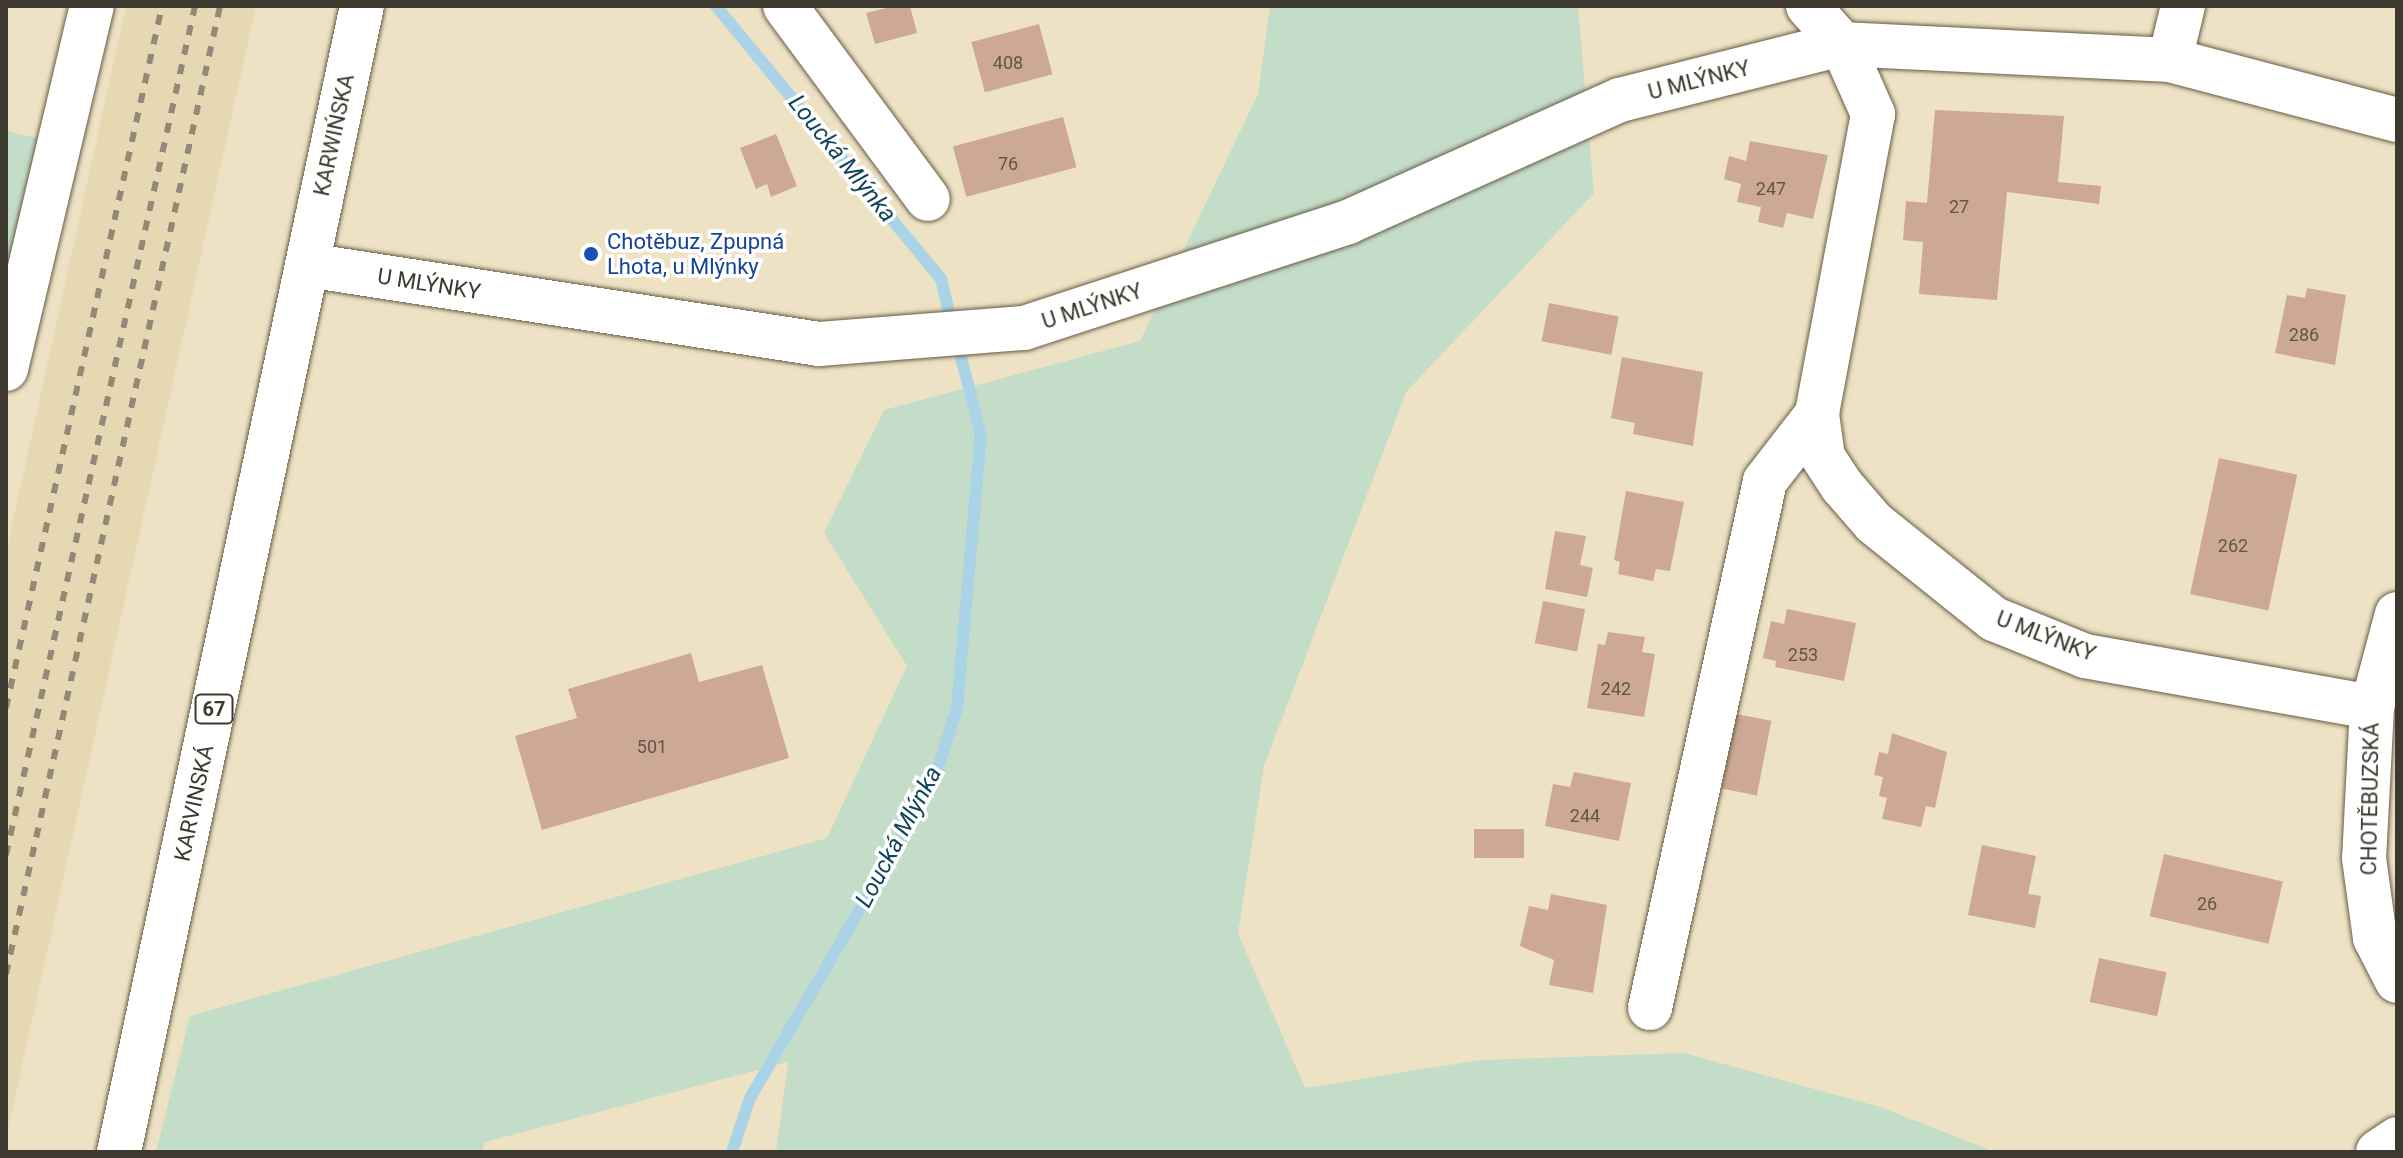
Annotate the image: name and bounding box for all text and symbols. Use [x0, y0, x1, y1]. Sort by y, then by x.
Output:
house number: 408 [993, 52, 1023, 74]
street label: U MLÝNKY [1645, 55, 1753, 105]
street label: KARWIŃSKA [308, 72, 360, 198]
water label: Loucká Mlýnka [782, 90, 902, 228]
house number: 76 [998, 153, 1018, 175]
house number: 247 [1756, 178, 1786, 200]
house number: 27 [1949, 196, 1969, 218]
place label: Chotěbuz, Zpupná Lhota, u Mlýnky [607, 228, 784, 280]
marker: Chotěbuz, Zpupná Lhota, u Mlýnky [582, 245, 600, 263]
street label: U MLÝNKY [376, 263, 482, 305]
street label: U MLÝNKY [1038, 277, 1146, 335]
house number: 286 [2289, 324, 2319, 346]
house number: 262 [2218, 535, 2248, 557]
street label: U MLÝNKY [1993, 605, 2099, 667]
house number: 253 [1788, 644, 1818, 666]
house number: 242 [1601, 678, 1631, 700]
road number: 67 [194, 693, 234, 725]
street label: CHOTĚBUZSKÁ [2355, 722, 2385, 876]
house number: 501 [637, 736, 667, 758]
street label: KARVINSKÁ [169, 742, 219, 864]
water label: Loucká Mlýnka [850, 762, 948, 912]
house number: 244 [1570, 805, 1600, 827]
house number: 26 [2197, 893, 2217, 915]

